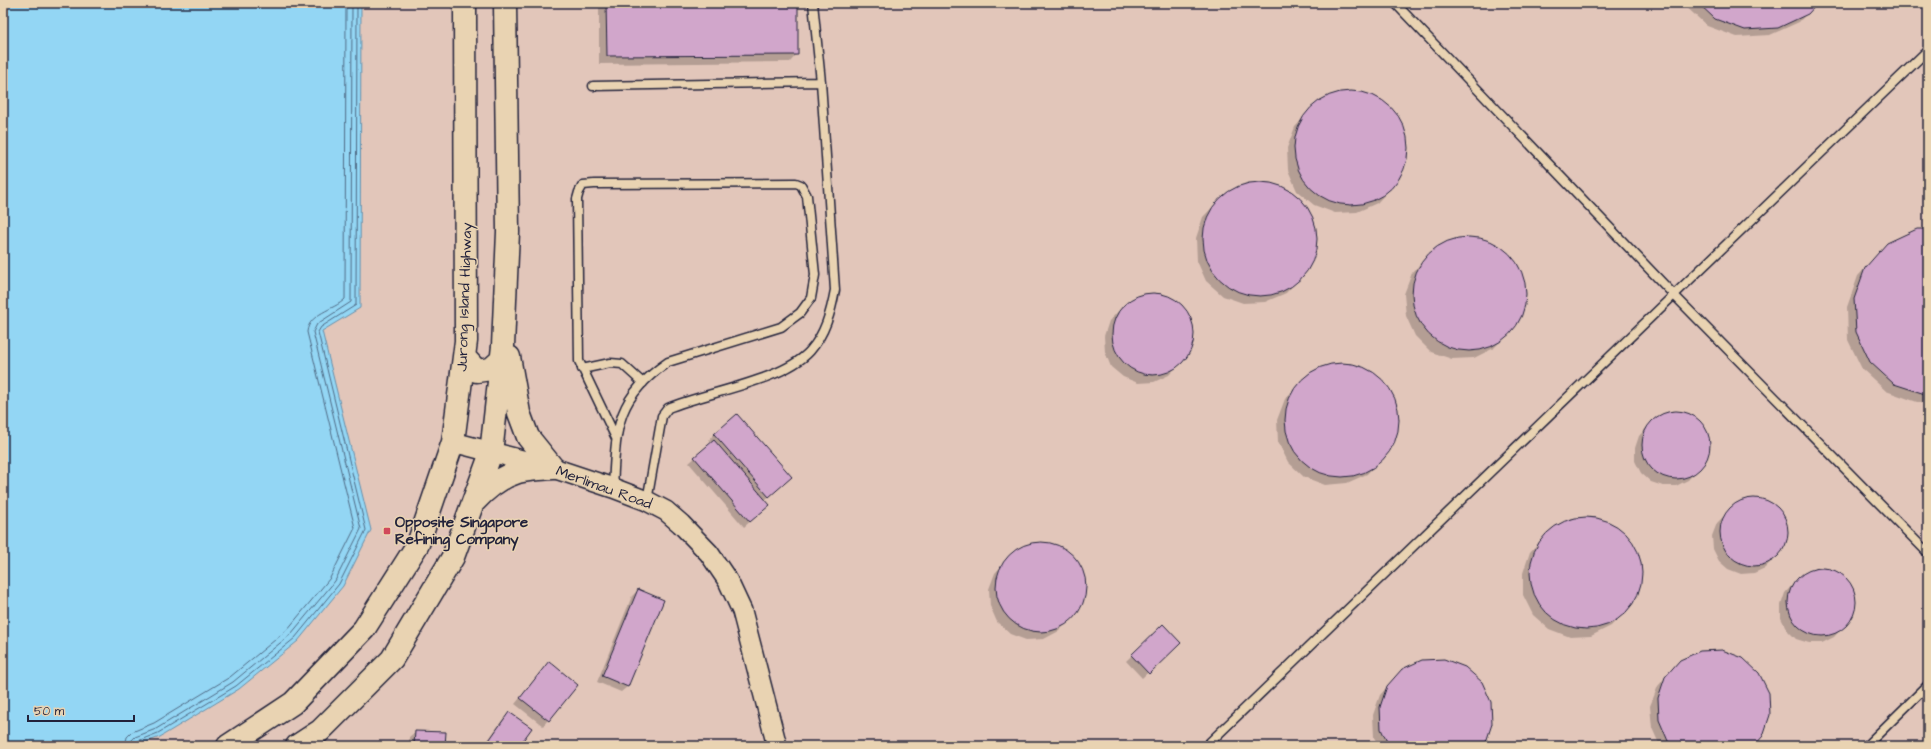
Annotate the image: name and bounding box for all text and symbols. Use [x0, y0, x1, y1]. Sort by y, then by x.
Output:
street label: Jurong Island Highway [451, 222, 479, 372]
street label: Merlimau Road [553, 460, 655, 515]
place label: Opposite Singapore Refining Company [395, 512, 528, 552]
marker: Opposite Singapore Refining Company [382, 526, 392, 536]
scale bar [28, 697, 134, 723]
text: 50 m [34, 703, 65, 720]

